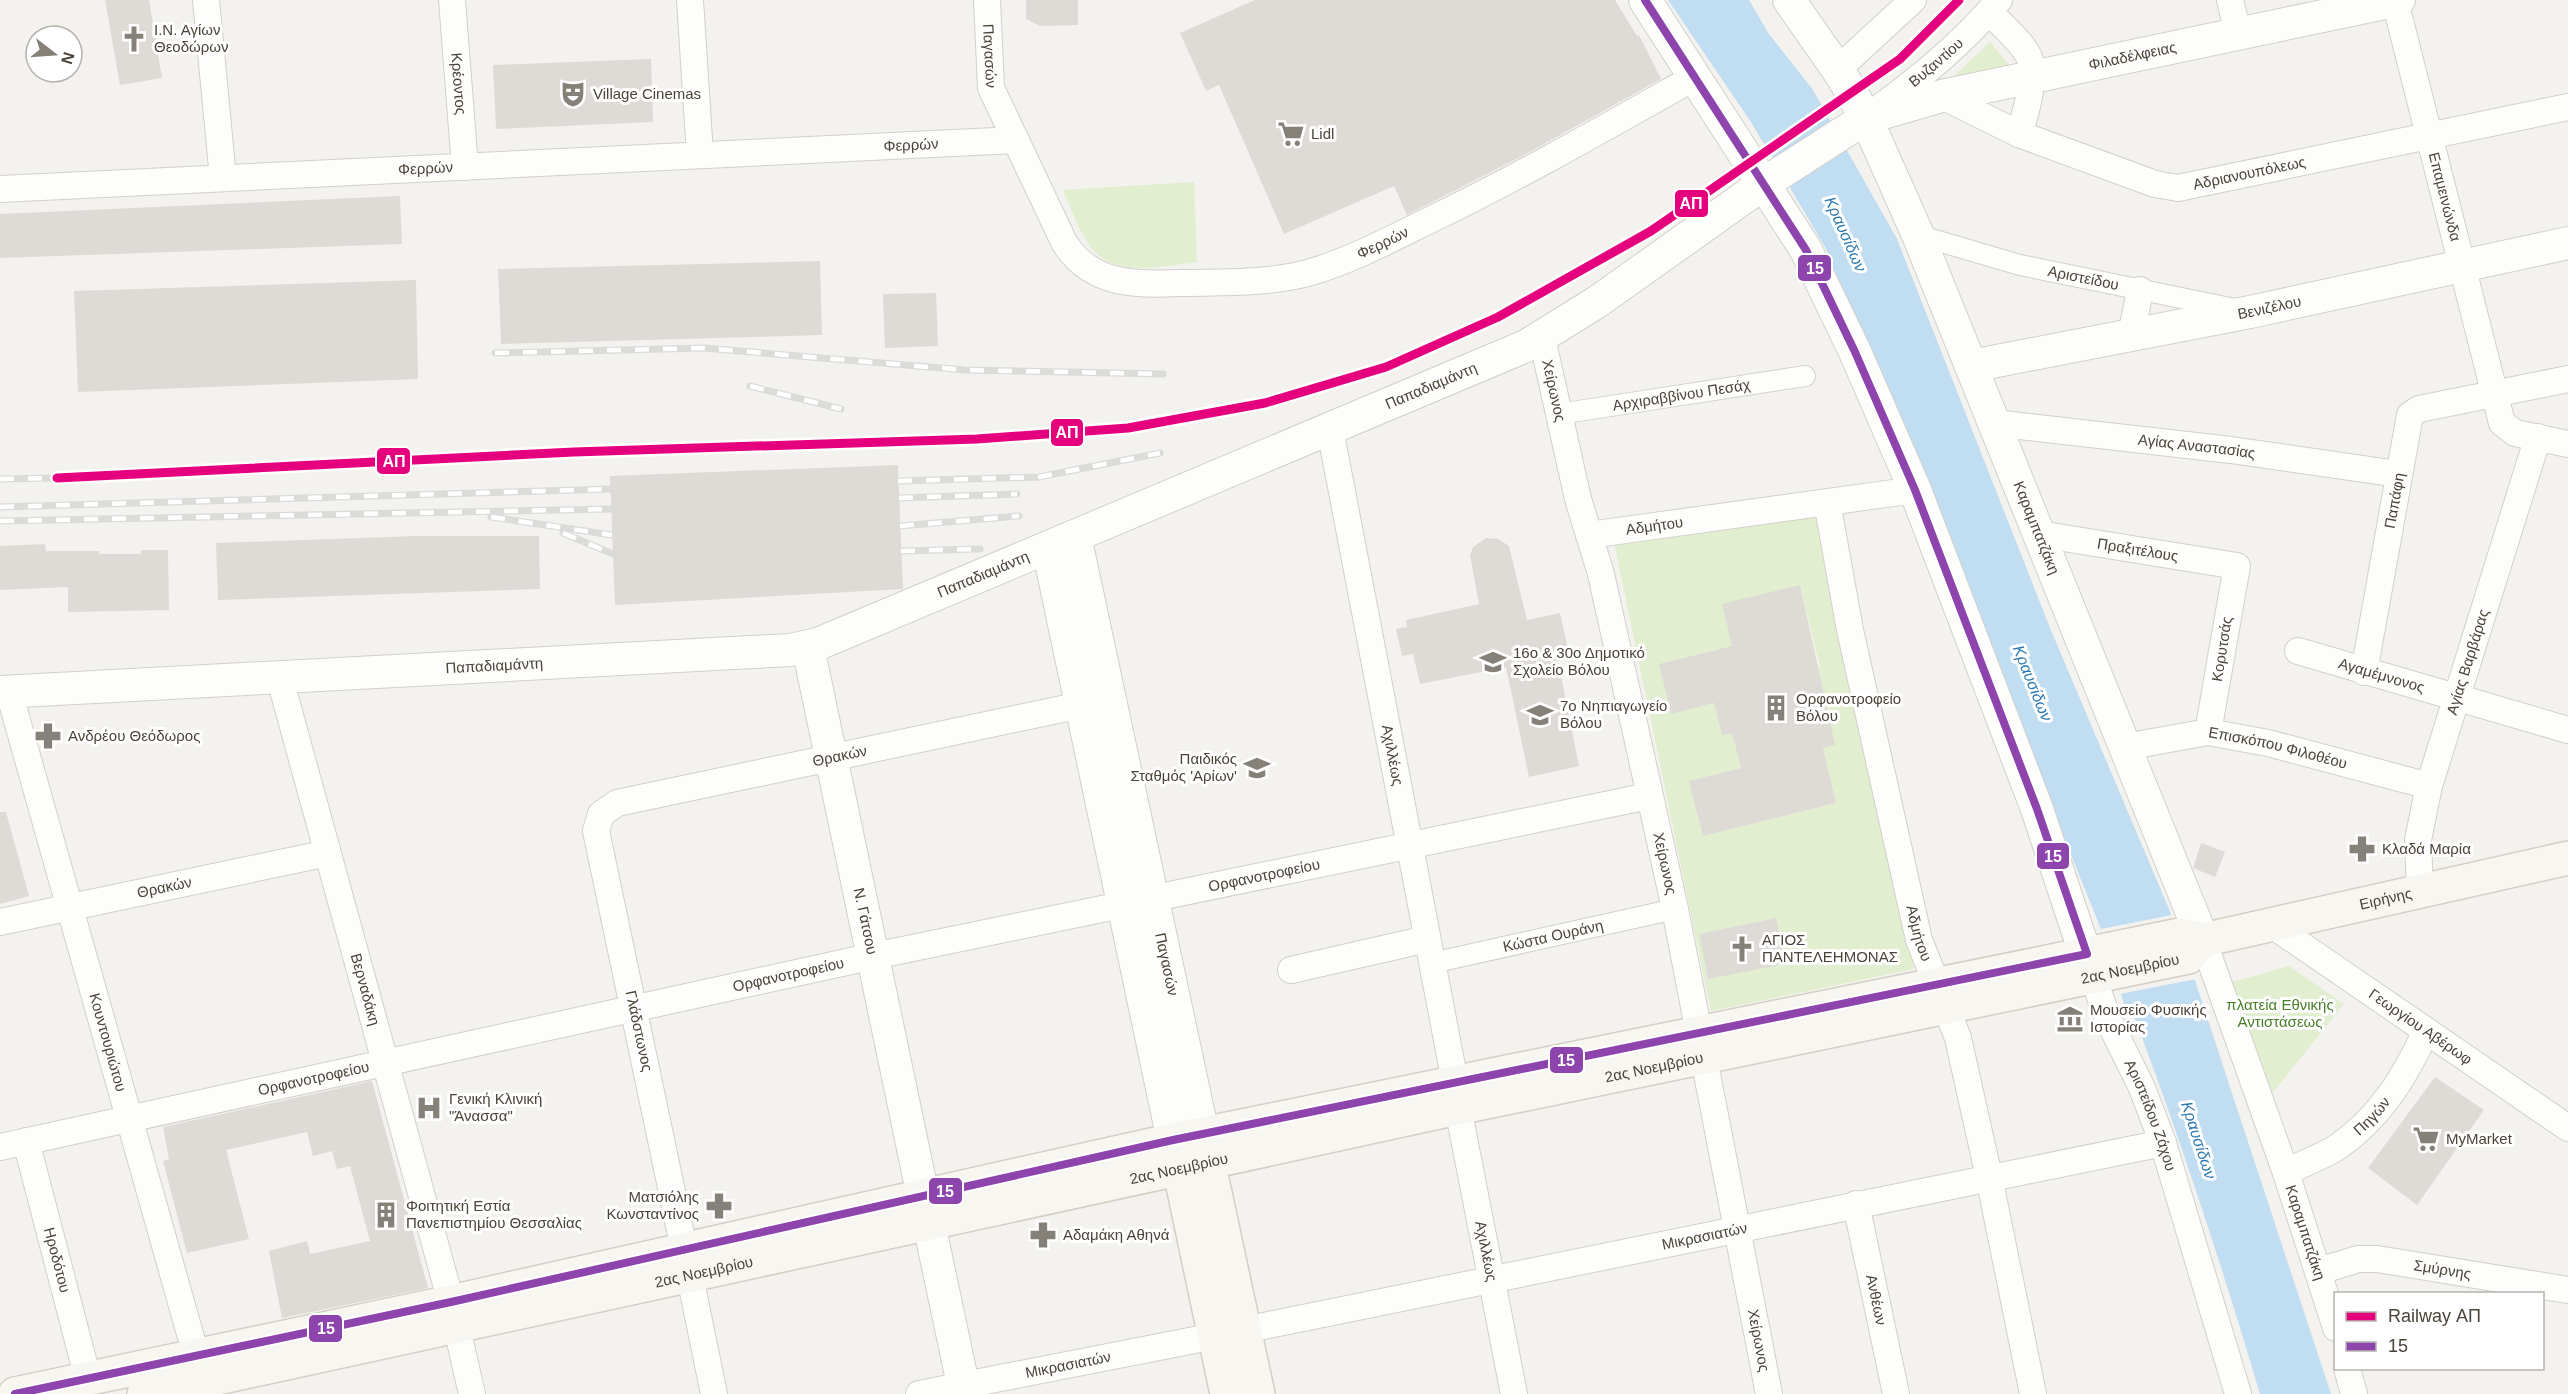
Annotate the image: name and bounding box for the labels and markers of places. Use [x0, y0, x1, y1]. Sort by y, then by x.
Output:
place label: Ι.Ν. Αγίων Θεοδώρων [154, 21, 229, 55]
church icon: Ι.Ν. Αγίων Θεοδώρων [119, 24, 149, 54]
theatre icon: Village Cinemas [558, 79, 588, 109]
place label: Village Cinemas [593, 85, 701, 102]
supermarket icon: Lidl [1276, 119, 1306, 149]
place label: Lidl [1311, 125, 1334, 142]
place label: 16ο & 30ο Δημοτικό Σχολείο Βόλου [1513, 644, 1645, 678]
school or university icon: 16ο & 30ο Δημοτικό Σχολείο Βόλου [1478, 647, 1508, 677]
place label: Ορφανοτροφείο Βόλου [1796, 690, 1901, 724]
building icon: Ορφανοτροφείο Βόλου [1761, 693, 1791, 723]
place label: 7ο Νηπιαγωγείο Βόλου [1560, 697, 1667, 731]
school or university icon: 7ο Νηπιαγωγείο Βόλου [1525, 700, 1555, 730]
pharmacy icon: Ανδρέου Θεόδωρος [33, 721, 63, 751]
place label: Ανδρέου Θεόδωρος [68, 727, 200, 744]
place label: Παιδικός Σταθμός 'Αρίων' [1131, 750, 1237, 784]
school or university icon: Παιδικός Σταθμός 'Αρίων' [1242, 753, 1272, 783]
pharmacy icon: Κλαδά Μαρία [2347, 834, 2377, 864]
place label: Κλαδά Μαρία [2382, 840, 2471, 857]
place label: ΑΓΙΟΣ ΠΑΝΤΕΛΕΗΜΟΝΑΣ [1762, 931, 1898, 965]
church icon: ΑΓΙΟΣ ΠΑΝΤΕΛΕΗΜΟΝΑΣ [1727, 934, 1757, 964]
place label: Μουσείο Φυσικής Ιστορίας [2090, 1001, 2207, 1035]
museum icon: Μουσείο Φυσικής Ιστορίας [2055, 1004, 2085, 1034]
place label: Γενική Κλινική "Άνασσα" [449, 1090, 542, 1124]
hospital icon: Γενική Κλινική "Άνασσα" [414, 1093, 444, 1123]
supermarket icon: MyMarket [2411, 1124, 2441, 1154]
place label: MyMarket [2446, 1130, 2513, 1147]
place label: Ματσιόλης Κωνσταντίνος [606, 1188, 699, 1222]
pharmacy icon: Ματσιόλης Κωνσταντίνος [704, 1191, 734, 1221]
place label: Φοιτητική Εστία Πανεπιστημίου Θεσσαλίας [406, 1197, 582, 1231]
building icon: Φοιτητική Εστία Πανεπιστημίου Θεσσαλίας [371, 1200, 401, 1230]
pharmacy icon: Αδαμάκη Αθηνά [1028, 1220, 1058, 1250]
place label: Αδαμάκη Αθηνά [1063, 1226, 1170, 1243]

